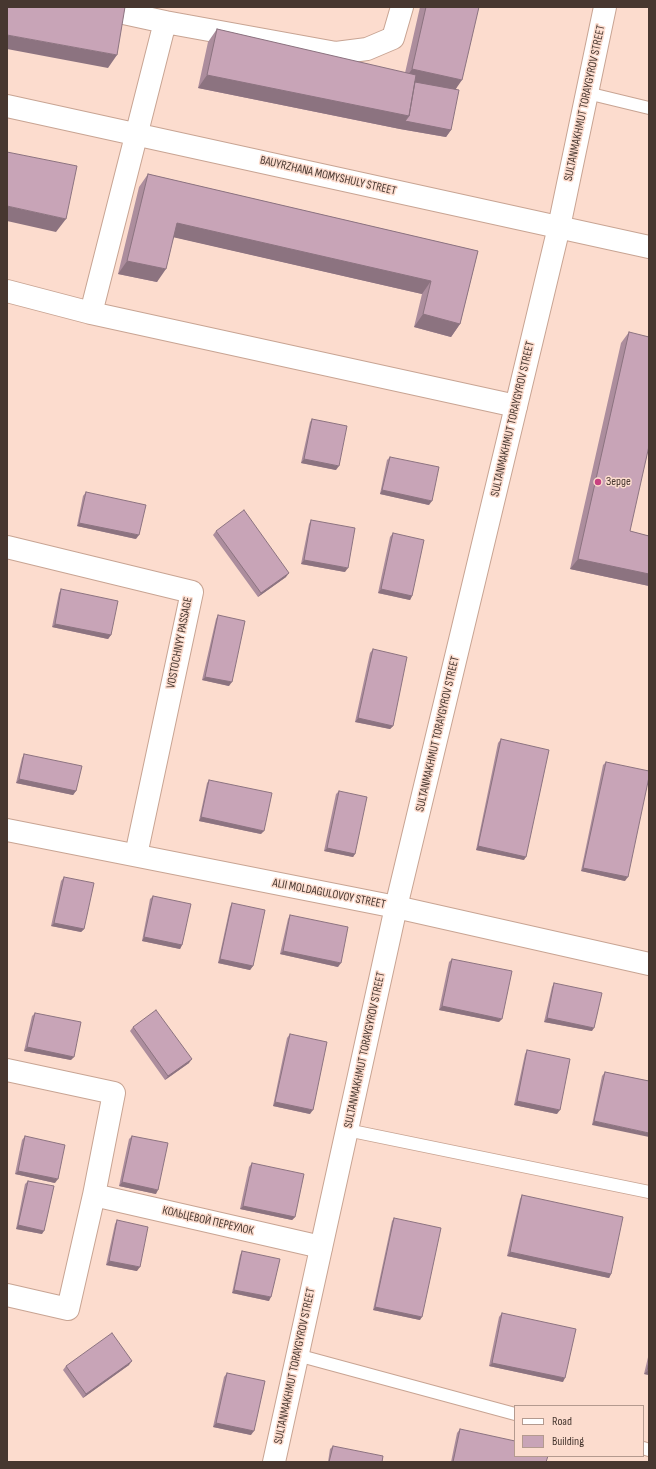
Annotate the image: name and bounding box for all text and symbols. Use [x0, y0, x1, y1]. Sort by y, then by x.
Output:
street label: SULTANMAKHMUT TORAYGYROV STREET [561, 24, 609, 182]
street label: BAUYRZHANA MOMYSHULY STREET [259, 153, 397, 199]
street label: SULTANMAKHMUT TORAYGYROV STREET [488, 340, 538, 498]
place label: Зерде [606, 475, 631, 489]
marker: Зерде [593, 477, 603, 487]
street label: VOSTOCHNYY PASSAGE [164, 596, 196, 690]
street label: SULTANMAKHMUT TORAYGYROV STREET [413, 655, 463, 813]
street label: ALII MOLDAGULOVOY STREET [271, 876, 387, 912]
street label: SULTANMAKHMUT TORAYGYROV STREET [341, 971, 389, 1129]
street label: КОЛЬЦЕВОЙ ПЕРЕУЛОК [161, 1203, 255, 1239]
street label: SULTANMAKHMUT TORAYGYROV STREET [271, 1287, 319, 1445]
legend [514, 1405, 644, 1457]
text: Road [552, 1414, 572, 1429]
text: Building [552, 1434, 584, 1449]

